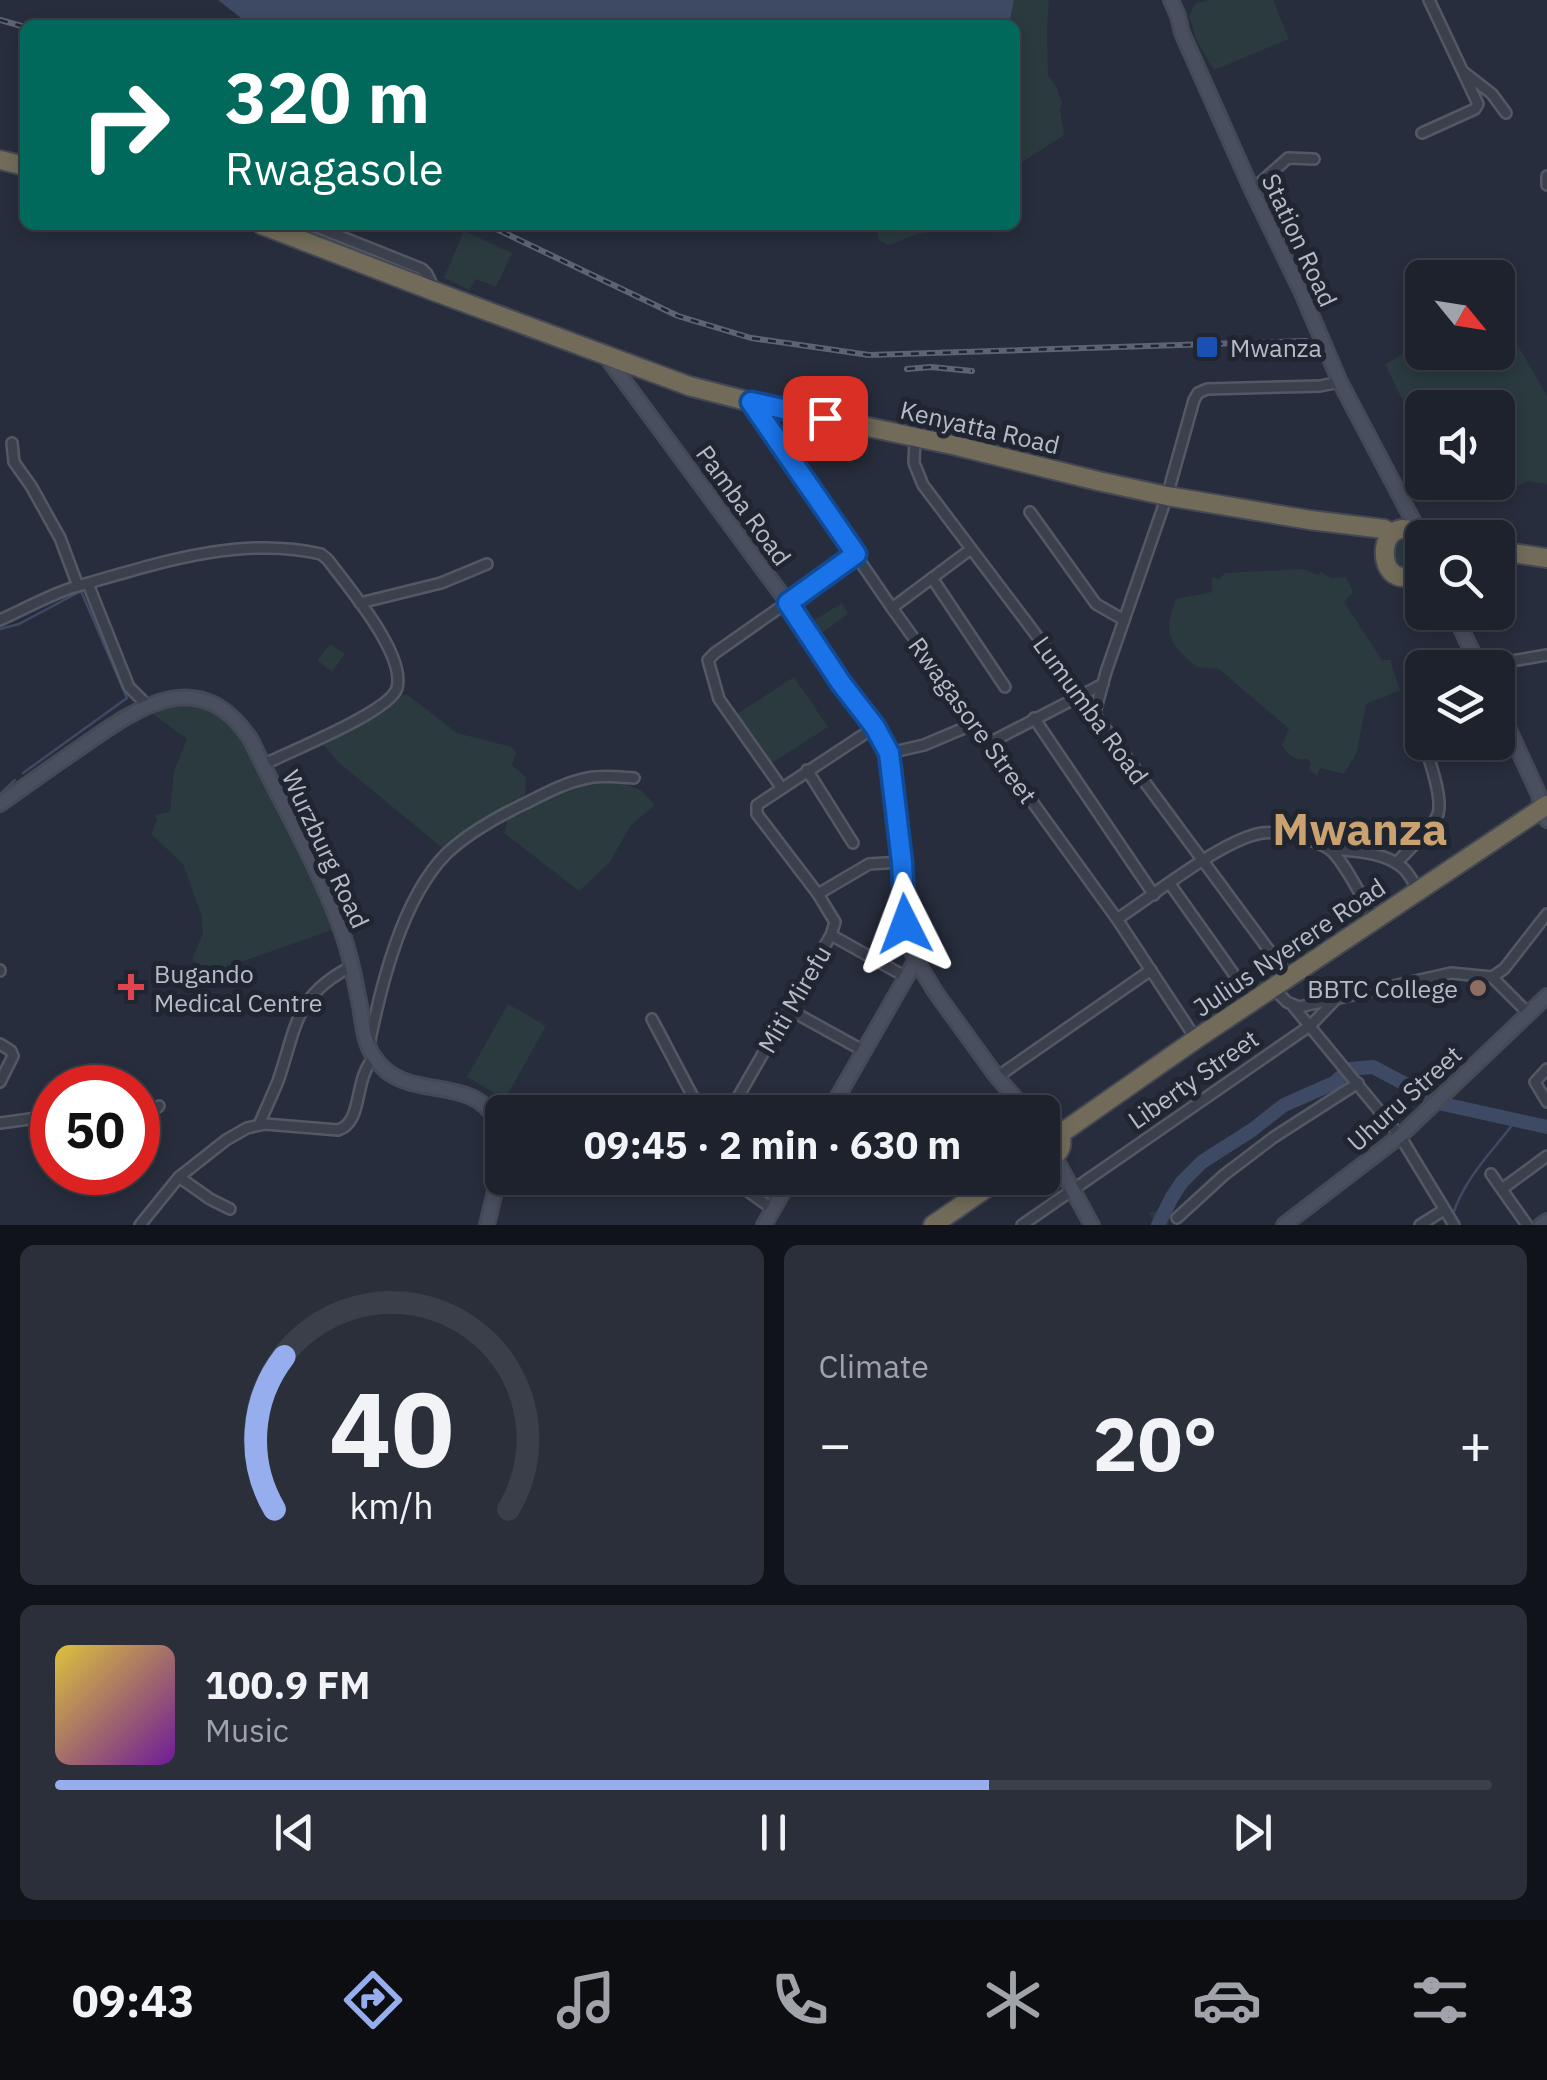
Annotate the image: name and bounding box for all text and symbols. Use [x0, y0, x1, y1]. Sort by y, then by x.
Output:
text: 320 m [225, 51, 430, 142]
icon: right [60, 60, 190, 190]
text: Rwagasole [225, 139, 444, 197]
street label: Station Road [1255, 168, 1345, 312]
north arrow [1405, 260, 1515, 370]
map controls [1405, 260, 1515, 760]
place label: Mwanza [1230, 331, 1322, 364]
marker: Mwanza [1194, 334, 1220, 360]
pin [783, 376, 868, 461]
button: sound [1405, 390, 1515, 500]
icon: arrive [798, 391, 853, 446]
street label: Kenyatta Road [897, 393, 1063, 461]
street label: Pamba Road [689, 438, 799, 572]
button: search [1405, 520, 1515, 630]
street label: Lumumba Road [1026, 629, 1156, 791]
street label: Rwagasore Street [901, 630, 1045, 810]
button: layers [1405, 650, 1515, 760]
street label: Wurzburg Road [275, 765, 377, 933]
district label: Mwanza [1272, 799, 1448, 857]
street label: Julius Nyerere Road [1187, 870, 1391, 1024]
position arrow [853, 872, 957, 976]
street label: Miti Mirefu [750, 939, 838, 1059]
place label: Bugando Medical Centre [154, 957, 322, 1019]
place label: BBTC College [1307, 972, 1458, 1005]
marker: Bugando Medical Centre [118, 974, 144, 1000]
marker: BBTC College [1467, 977, 1489, 999]
street label: Liberty Street [1121, 1022, 1265, 1136]
street label: Uhuru Street [1340, 1038, 1468, 1158]
speed limit sign: 50 [30, 1065, 160, 1195]
text: 09:45 · 2 min · 630 m [584, 1120, 961, 1169]
text: Climate [819, 1345, 929, 1387]
text: 40 [329, 1360, 454, 1496]
text: 20° [1093, 1394, 1218, 1492]
text: − [819, 1408, 852, 1479]
text: + [1459, 1408, 1492, 1479]
text: km/h [350, 1482, 434, 1529]
text: 100.9 FM [205, 1660, 370, 1709]
text: Music [205, 1709, 289, 1751]
icon: previous [267, 1805, 322, 1860]
icon: pause [746, 1805, 801, 1860]
icon: next [1225, 1805, 1280, 1860]
icon: directions [338, 1965, 408, 2035]
icon: music [551, 1965, 621, 2035]
icon: phone [765, 1965, 835, 2035]
icon: climate [978, 1965, 1048, 2035]
icon: car [1192, 1965, 1262, 2035]
icon: filters [1405, 1965, 1475, 2035]
text: 09:43 [72, 1971, 195, 2029]

